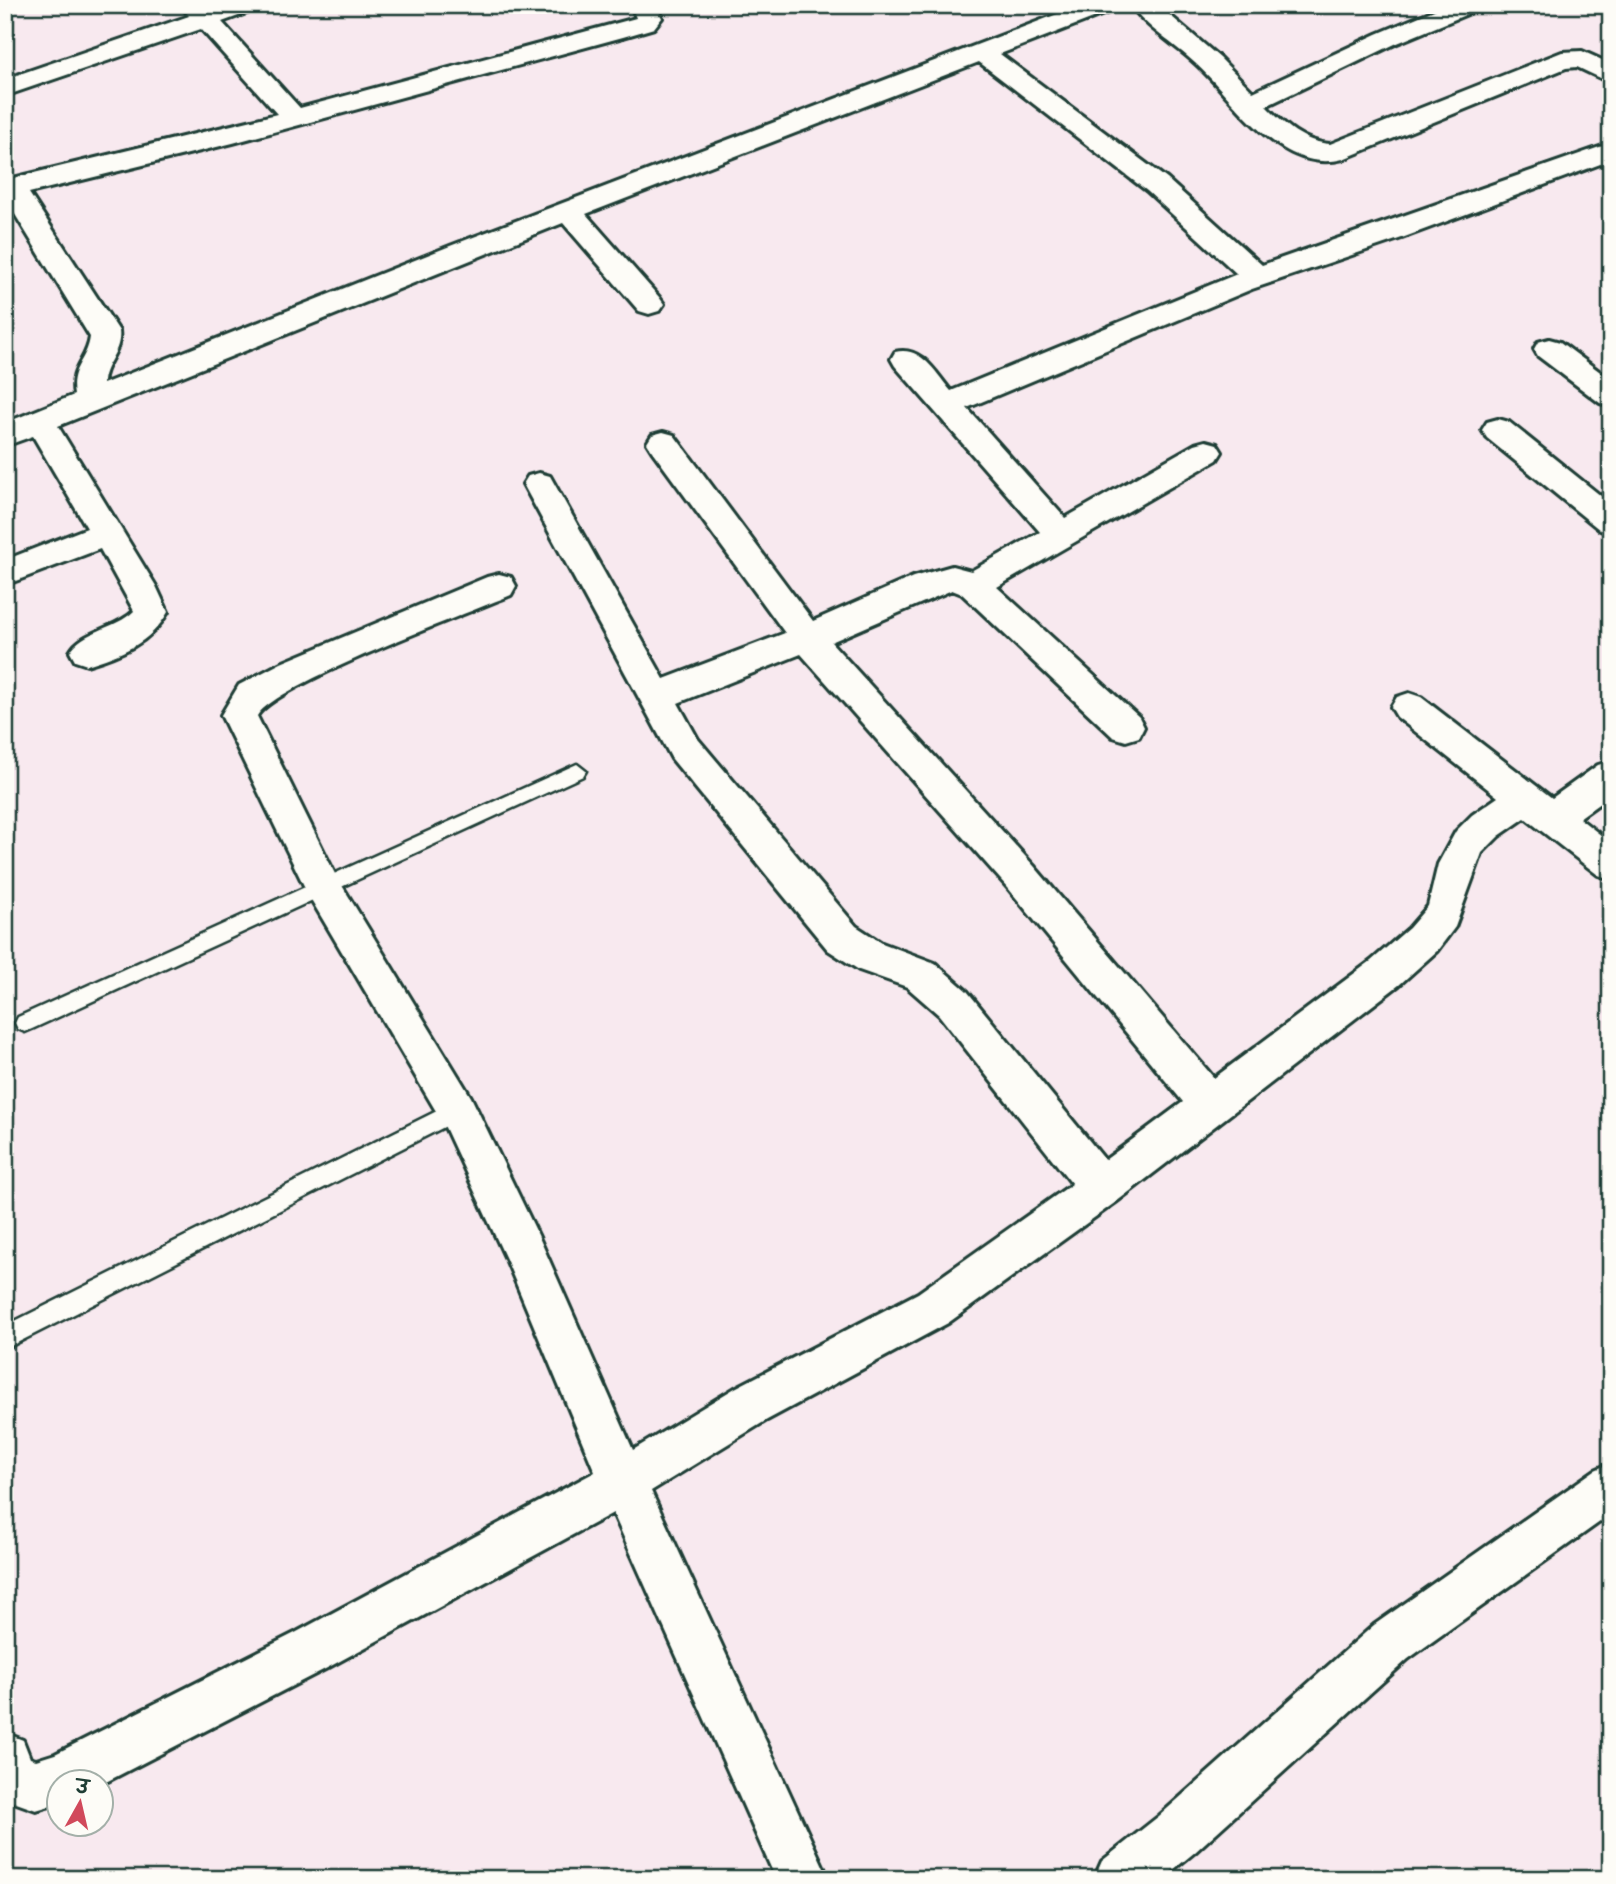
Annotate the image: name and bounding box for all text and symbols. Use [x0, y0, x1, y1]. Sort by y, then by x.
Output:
north arrow [46, 1769, 116, 1839]
text: उ [72, 1775, 92, 1800]

